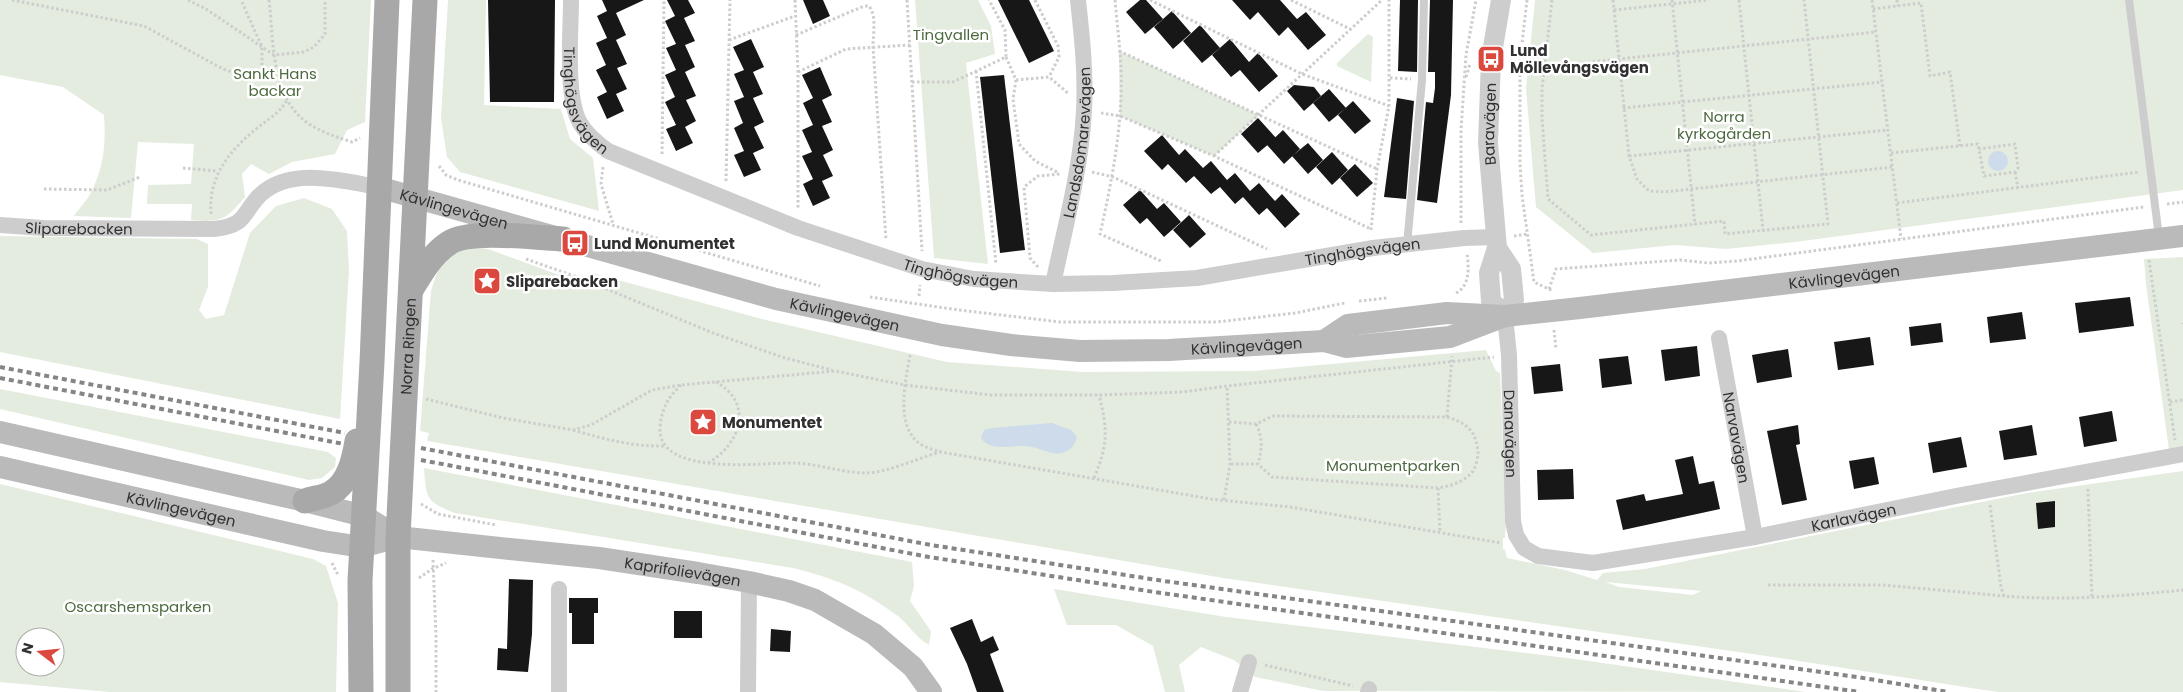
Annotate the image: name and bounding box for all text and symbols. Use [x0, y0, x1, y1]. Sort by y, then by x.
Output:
park label: Tingvallen [913, 24, 989, 45]
place label: Lund Möllevångsvägen [1510, 40, 1649, 78]
bus stop icon: Lund Möllevångsvägen [1476, 44, 1506, 74]
street label: Tinghögsvägen [559, 47, 613, 159]
park label: Sankt Hans backar [233, 63, 317, 101]
street label: Landsdomarevägen [1057, 66, 1095, 220]
street label: Baravägen [1477, 82, 1501, 166]
park label: Norra kyrkogården [1677, 106, 1771, 144]
street label: Kävlingevägen [397, 183, 511, 234]
street label: Sliparebacken [24, 216, 133, 239]
bus stop icon: Lund Monumentet [560, 228, 590, 258]
street label: Tinghögsvägen [1303, 232, 1421, 270]
place label: Lund Monumentet [594, 233, 735, 254]
street label: Tinghögsvägen [901, 253, 1019, 292]
street label: Kävlingevägen [1787, 259, 1901, 294]
place icon: Sliparebacken [472, 266, 502, 296]
place label: Sliparebacken [506, 271, 618, 292]
street label: Kävlingevägen [788, 292, 902, 336]
street label: Norra Ringen [395, 297, 421, 395]
street label: Kävlingevägen [1190, 332, 1303, 359]
street label: Danavägen [1499, 389, 1522, 478]
street label: Narvavägen [1718, 390, 1756, 485]
place icon: Monumentet [688, 407, 718, 437]
place label: Monumentet [722, 412, 822, 433]
park label: Monumentparken [1326, 455, 1460, 476]
street label: Kävlingevägen [125, 486, 238, 531]
street label: Karlavägen [1809, 498, 1898, 536]
street label: Kaprifolievägen [623, 552, 742, 591]
park label: Oscarshemsparken [65, 596, 211, 617]
north arrow [15, 627, 65, 677]
text: N [16, 641, 39, 656]

